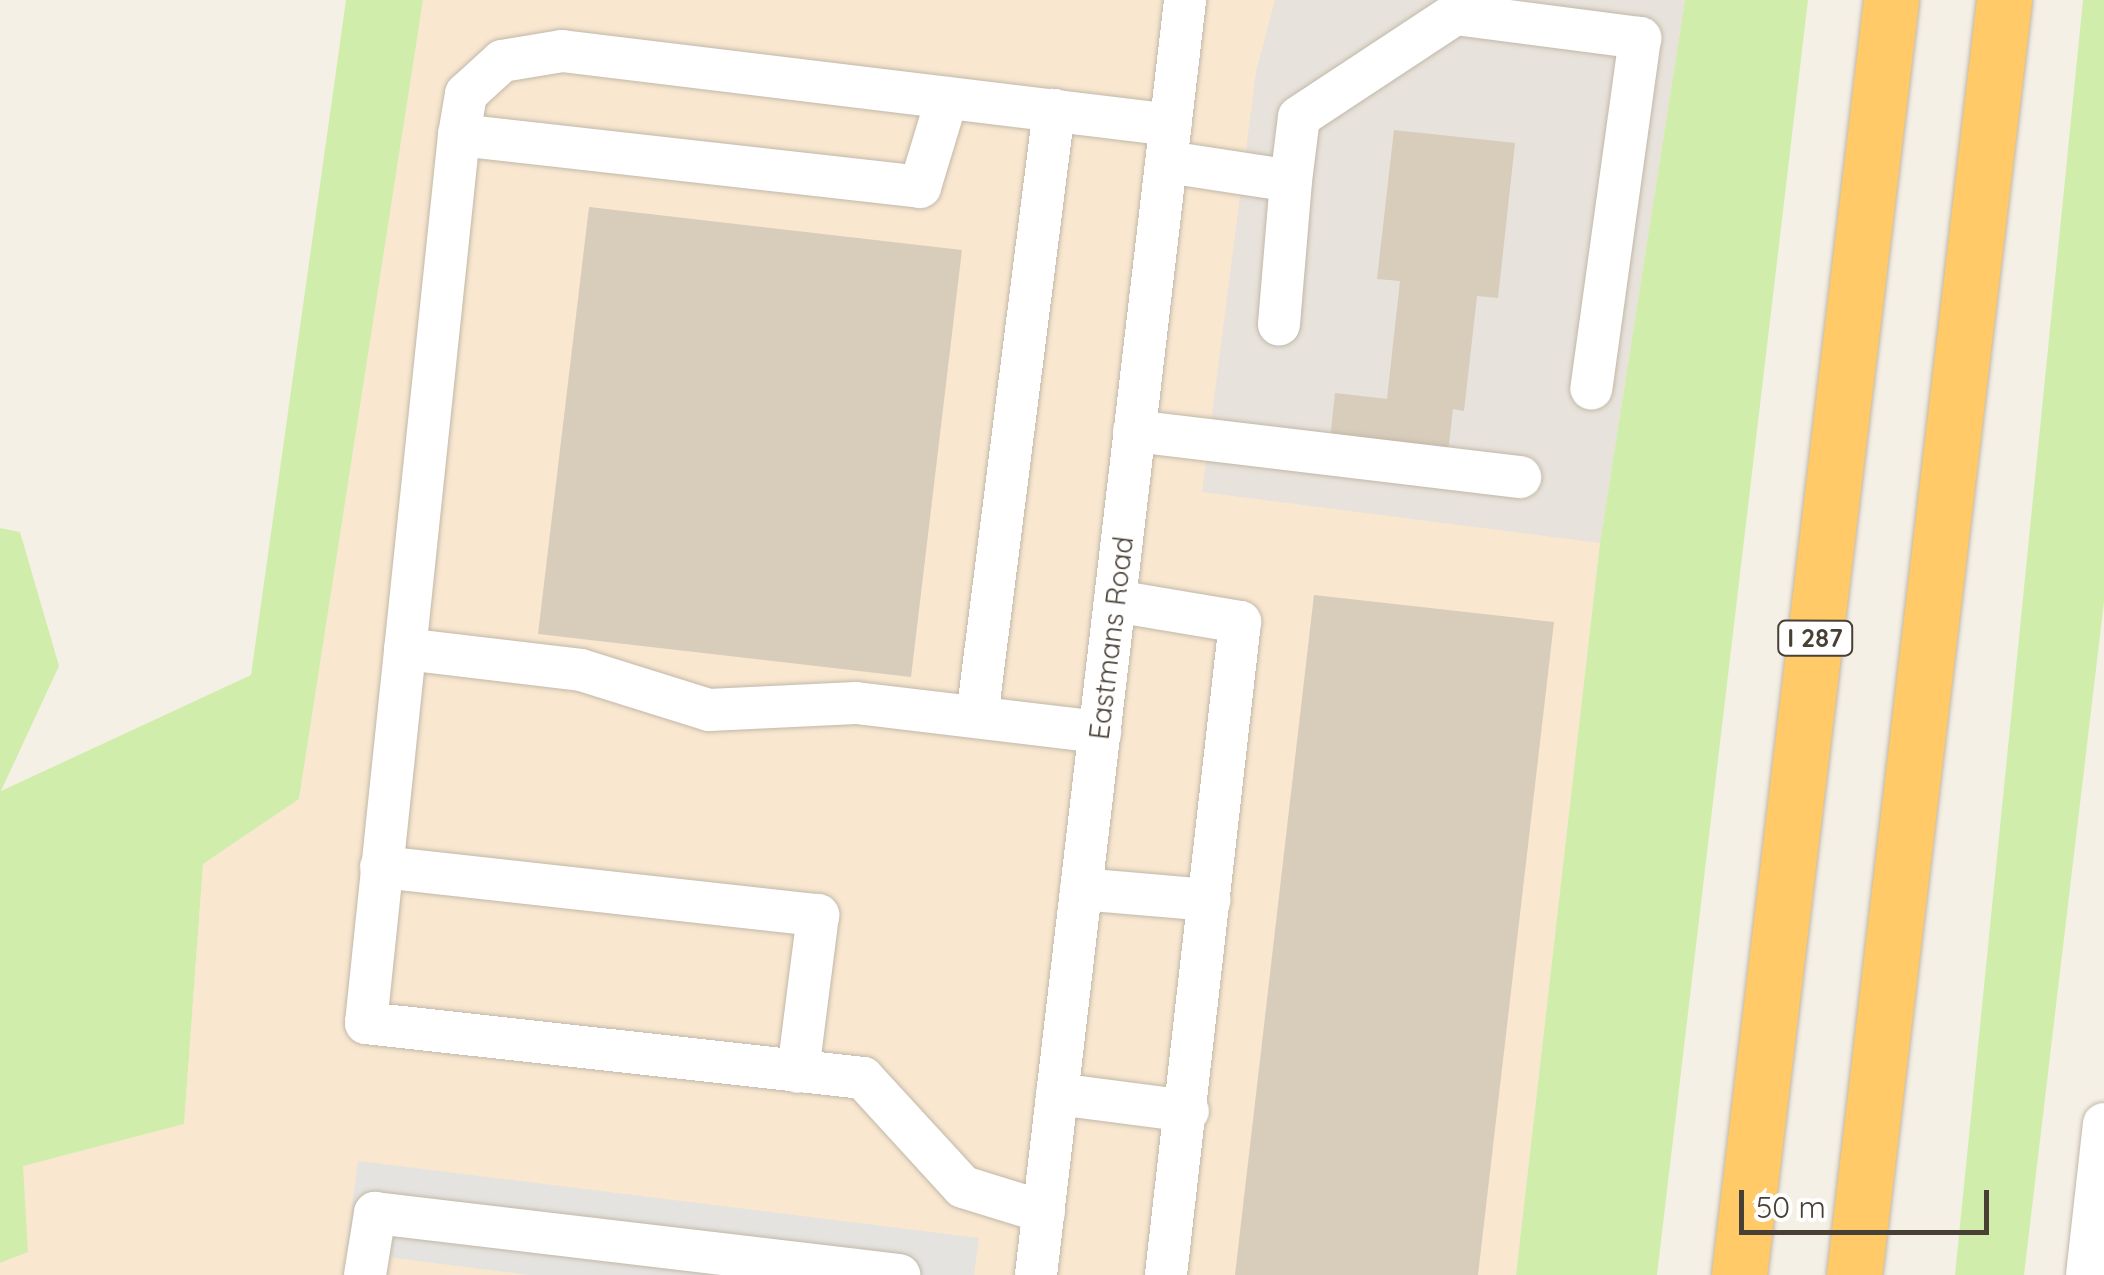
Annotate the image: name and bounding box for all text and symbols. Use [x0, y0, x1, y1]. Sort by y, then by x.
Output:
street label: Eastmans Road [1082, 535, 1140, 741]
road number: I 287 [1775, 618, 1855, 658]
scale bar [1744, 1170, 1994, 1232]
text: 50 m [1756, 1188, 1826, 1226]

